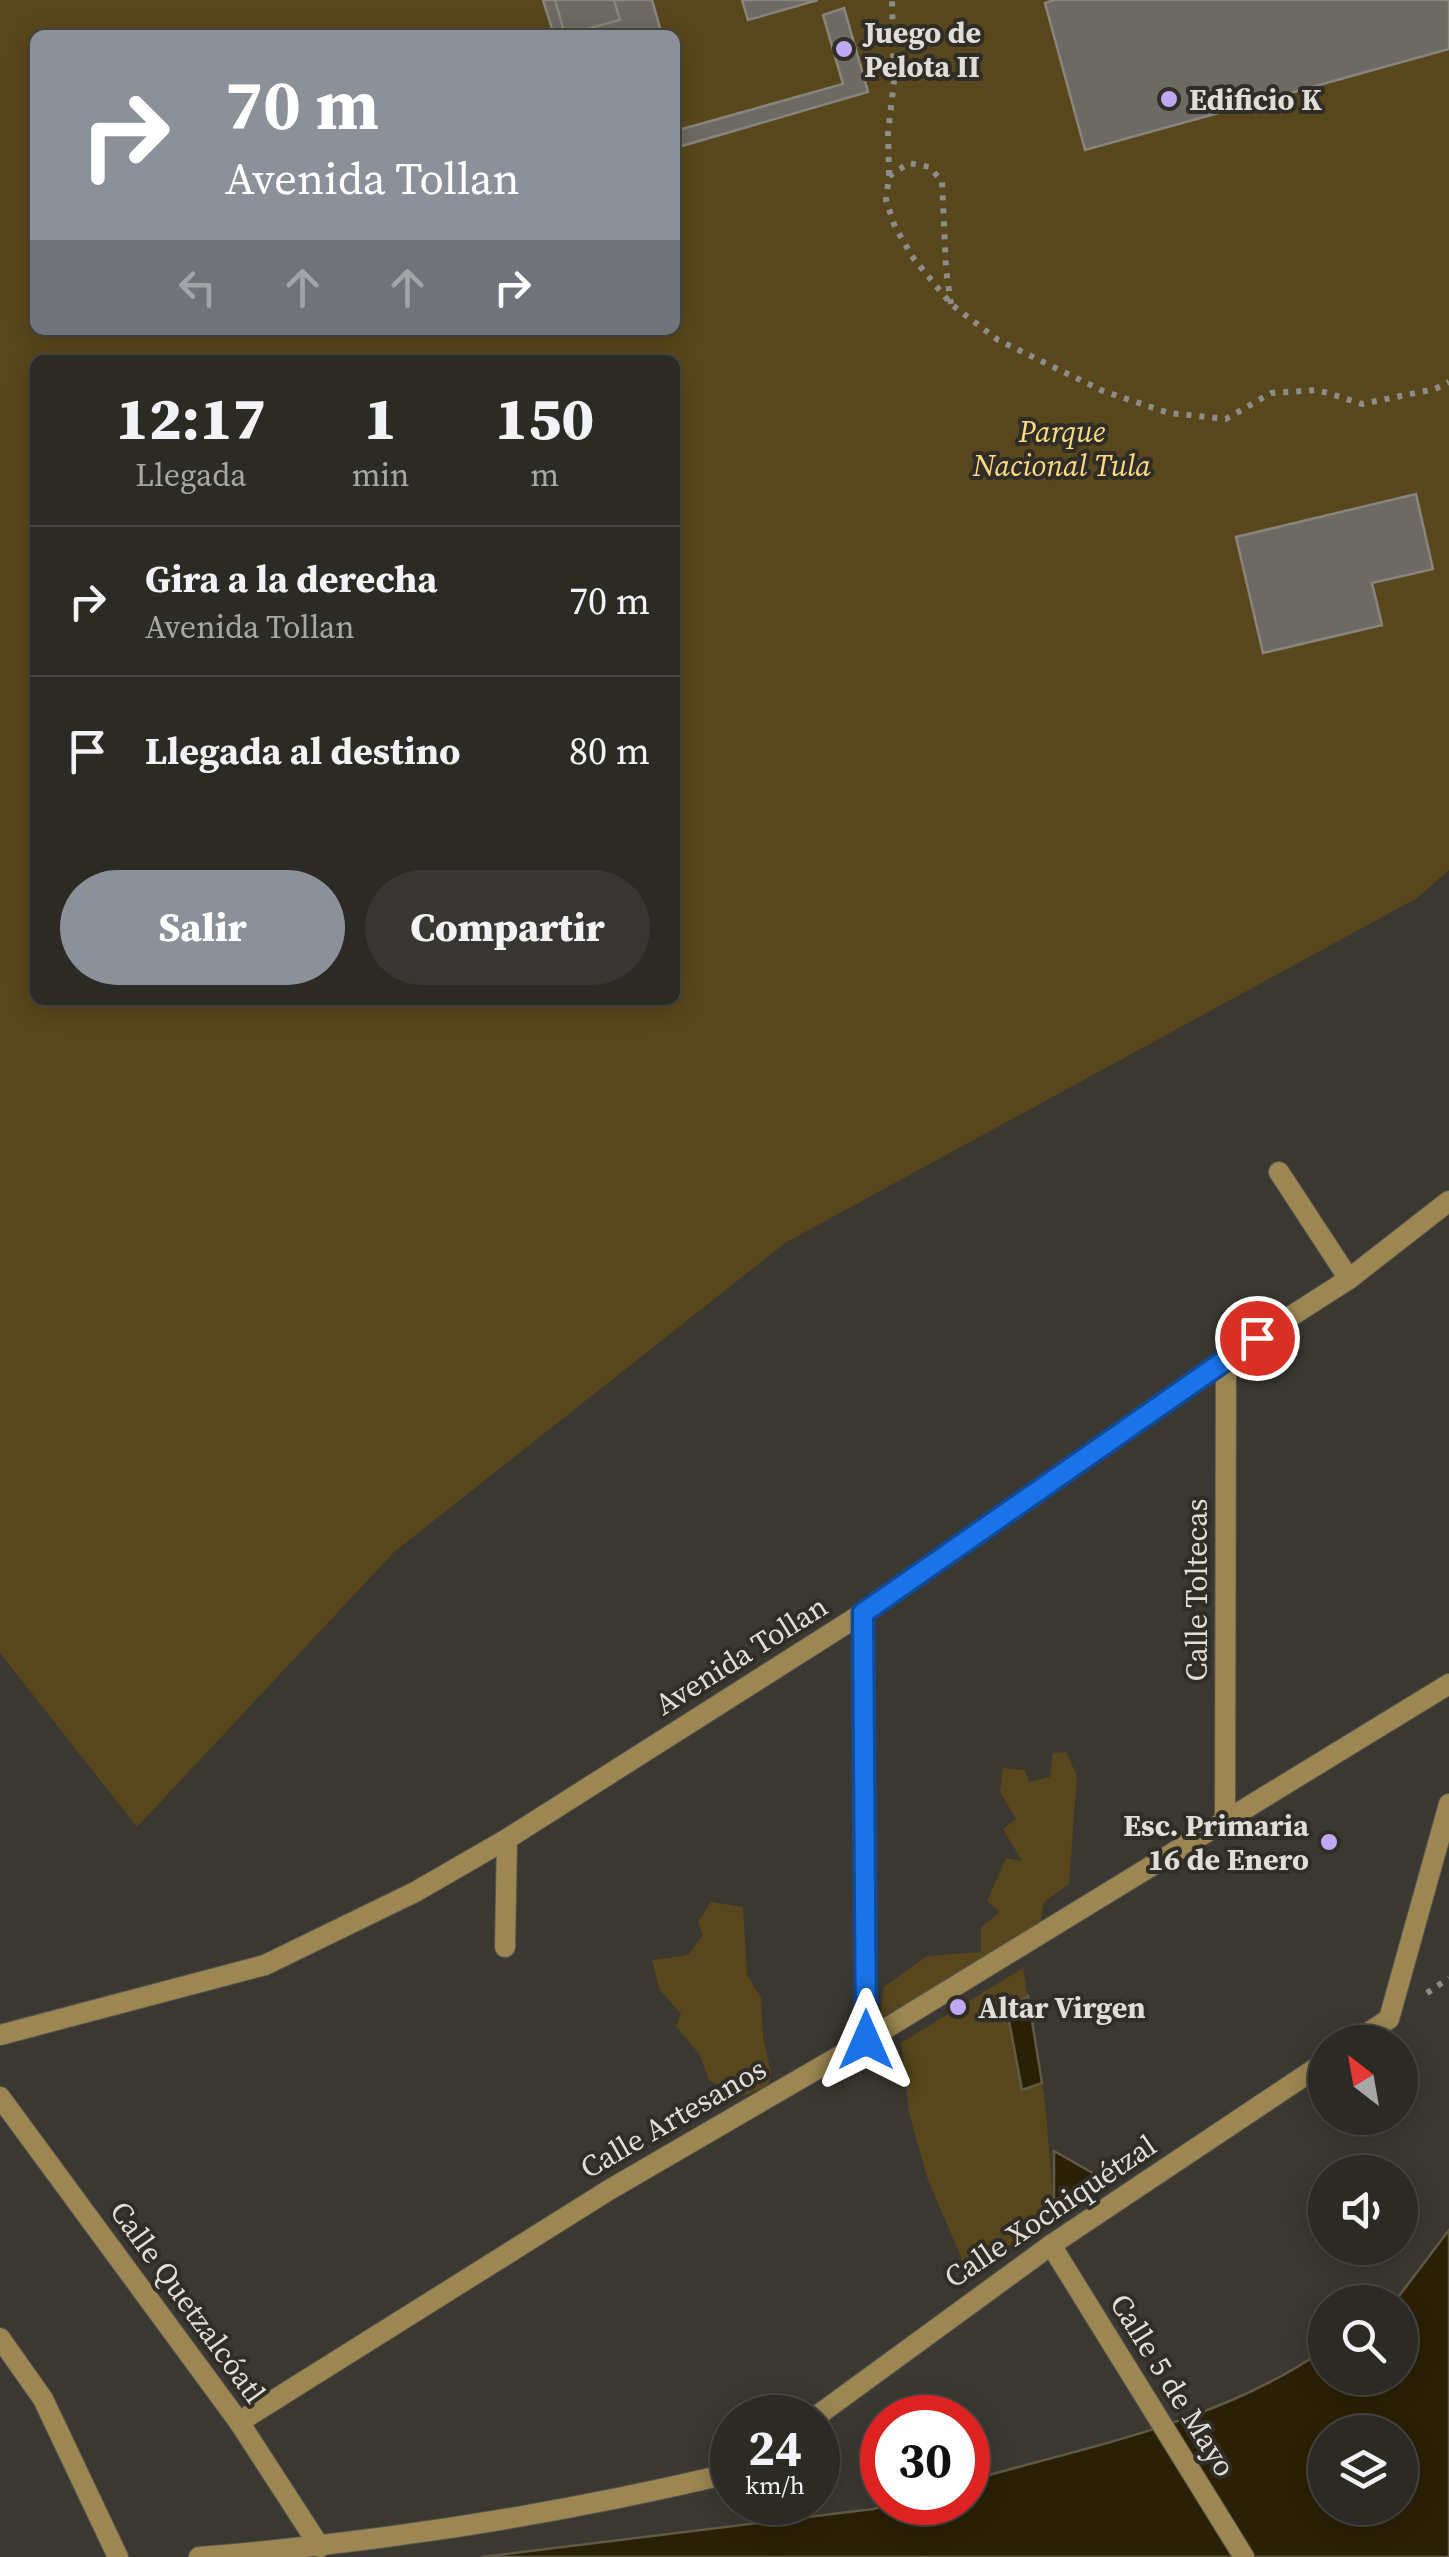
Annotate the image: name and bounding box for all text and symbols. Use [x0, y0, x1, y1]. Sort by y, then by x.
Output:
place label: Juego de Pelota II [862, 12, 981, 87]
marker: Juego de Pelota II [833, 38, 855, 60]
text: 70 m [225, 56, 379, 152]
icon: right [60, 70, 190, 200]
place label: Edificio K [1189, 79, 1322, 120]
marker: Edificio K [1158, 88, 1180, 110]
text: Avenida Tollan [225, 147, 520, 209]
icon: left [170, 260, 225, 315]
icon: ahead [275, 260, 330, 315]
icon: ahead [380, 260, 435, 315]
icon: right [485, 260, 540, 315]
text: 12:17 [116, 377, 266, 459]
text: 1 [364, 377, 397, 459]
text: 150 [495, 377, 594, 459]
park label: Parque Nacional Tula [972, 411, 1151, 486]
text: Llegada [135, 453, 246, 497]
text: min [352, 453, 409, 497]
text: m [530, 453, 559, 497]
text: Gira a la derecha [145, 553, 437, 605]
icon: right [60, 574, 115, 629]
text: 70 m [569, 575, 650, 627]
text: Avenida Tollan [145, 605, 355, 649]
icon: arrive [60, 724, 115, 779]
text: Llegada al destino [145, 725, 461, 777]
text: 80 m [569, 725, 650, 777]
button: Salir [60, 870, 345, 985]
button: Compartir [365, 870, 650, 985]
pin [1215, 1296, 1300, 1381]
icon: arrive [1230, 1311, 1285, 1366]
street label: Calle Toltecas [1176, 1499, 1217, 1681]
street label: Avenida Tollan [647, 1586, 835, 1724]
place label: Esc. Primaria 16 de Enero [1123, 1805, 1310, 1880]
marker: Esc. Primaria 16 de Enero [1318, 1831, 1340, 1853]
place label: Altar Virgen [978, 1987, 1146, 2028]
position arrow [814, 1988, 918, 2092]
marker: Altar Virgen [947, 1996, 969, 2018]
north arrow [1308, 2025, 1418, 2135]
map controls [1308, 2025, 1418, 2525]
street label: Calle Artesanos [573, 2048, 773, 2188]
street label: Calle Xochiquétzal [936, 2125, 1164, 2297]
button: sound [1308, 2155, 1418, 2265]
street label: Calle Quetzalcóatl [101, 2193, 275, 2411]
button: search [1308, 2285, 1418, 2395]
street label: Calle 5 de Mayo [1100, 2286, 1246, 2484]
speed limit sign: 30 [860, 2395, 990, 2525]
text: 24 [748, 2413, 802, 2482]
button: layers [1308, 2415, 1418, 2525]
text: km/h [745, 2468, 805, 2502]

